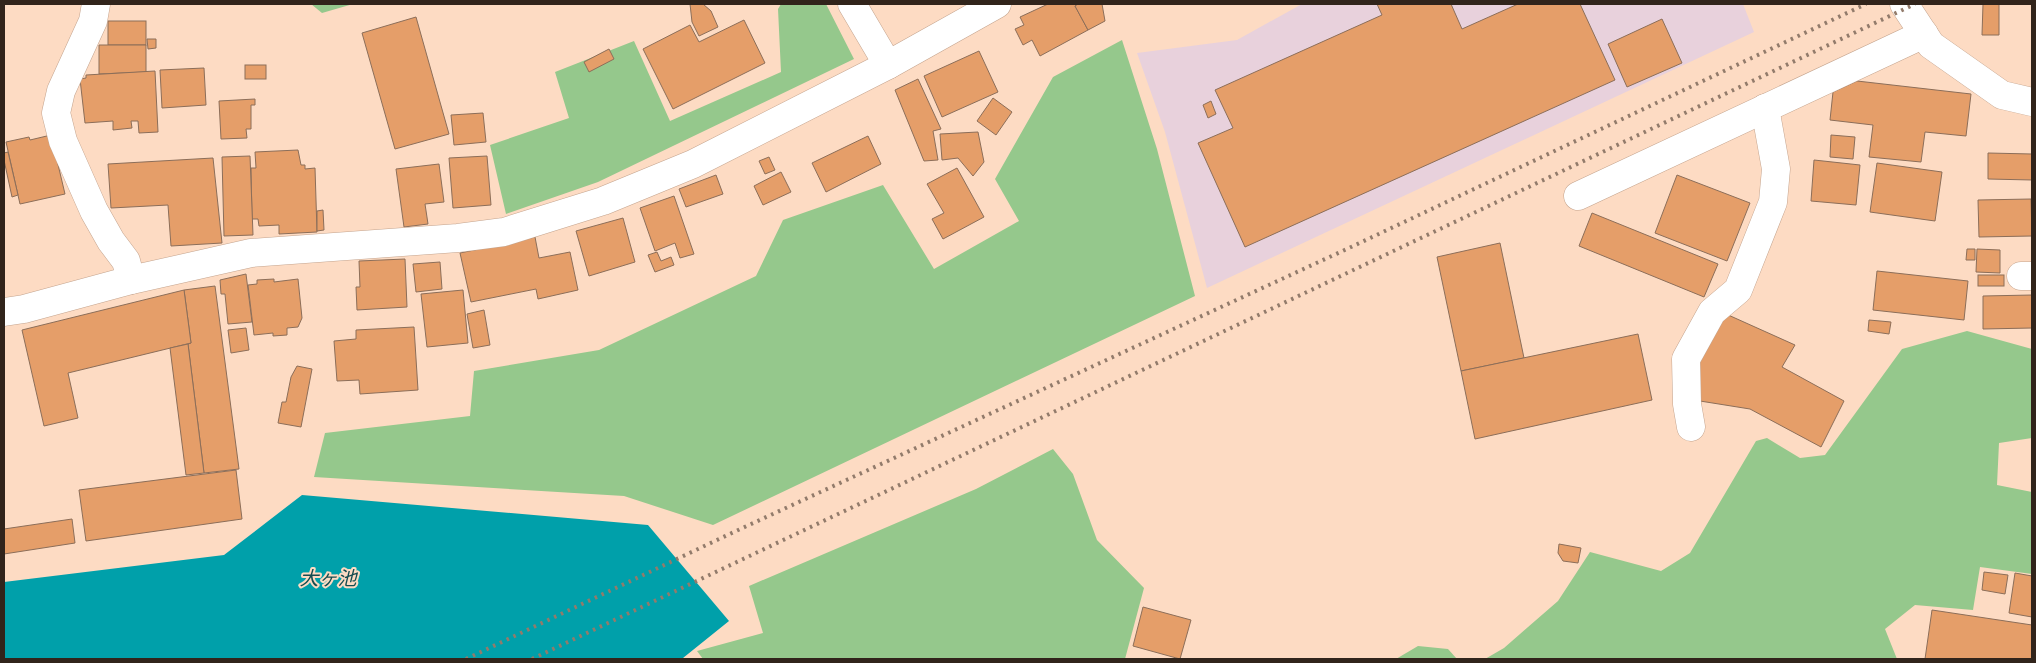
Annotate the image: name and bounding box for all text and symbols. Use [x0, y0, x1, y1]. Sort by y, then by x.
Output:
water label: 大ヶ池 [299, 569, 358, 589]

